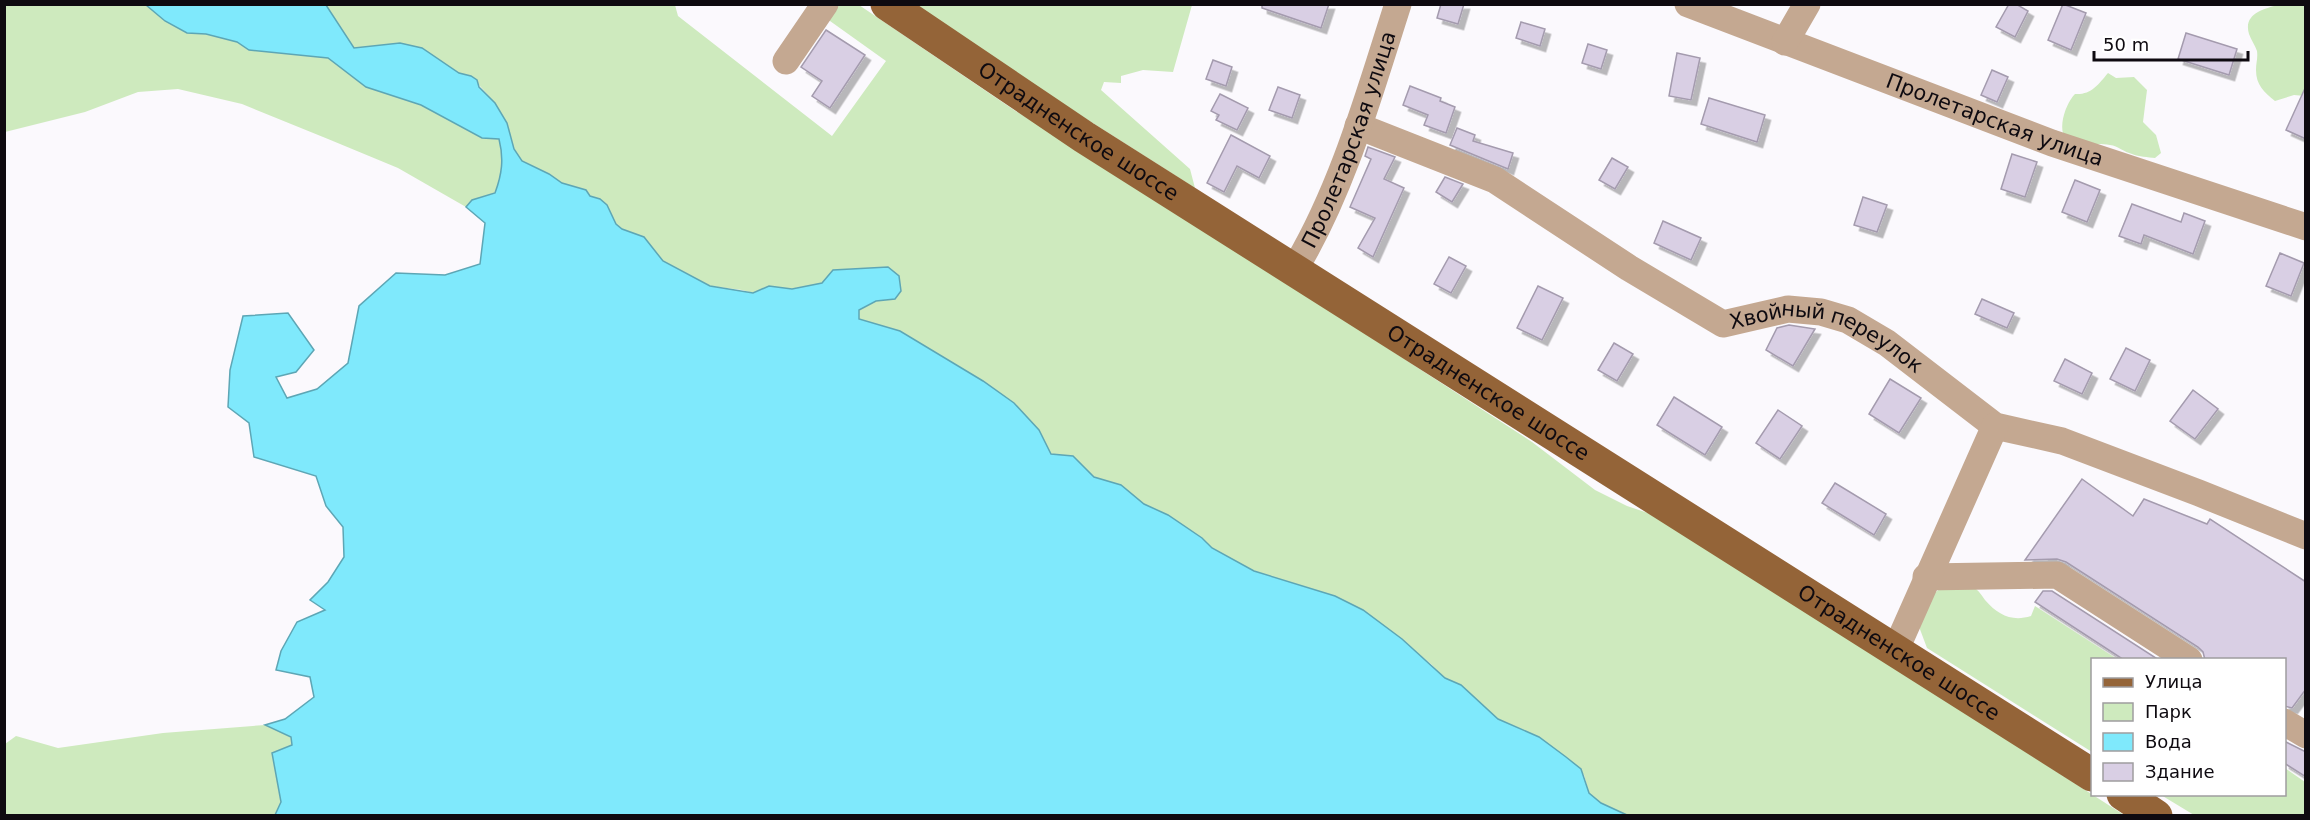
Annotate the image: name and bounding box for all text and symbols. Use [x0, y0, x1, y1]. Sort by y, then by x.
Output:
scale bar [2094, 24, 2248, 62]
street label: Пролетарская улица [1297, 28, 1401, 252]
text: 50 m [2103, 34, 2149, 55]
street label: Отрадненское шоссе [974, 57, 1183, 206]
street label: Пролетарская улица [1883, 69, 2106, 171]
street label: Хвойный переулок [1727, 296, 1928, 378]
street label: Отрадненское шоссе [1383, 320, 1594, 466]
street label: Отрадненское шоссе [1793, 580, 2004, 726]
legend [2091, 658, 2286, 796]
text: Улица [2145, 671, 2202, 692]
text: Парк [2145, 701, 2192, 722]
text: Вода [2145, 731, 2192, 752]
text: Здание [2145, 761, 2215, 782]

